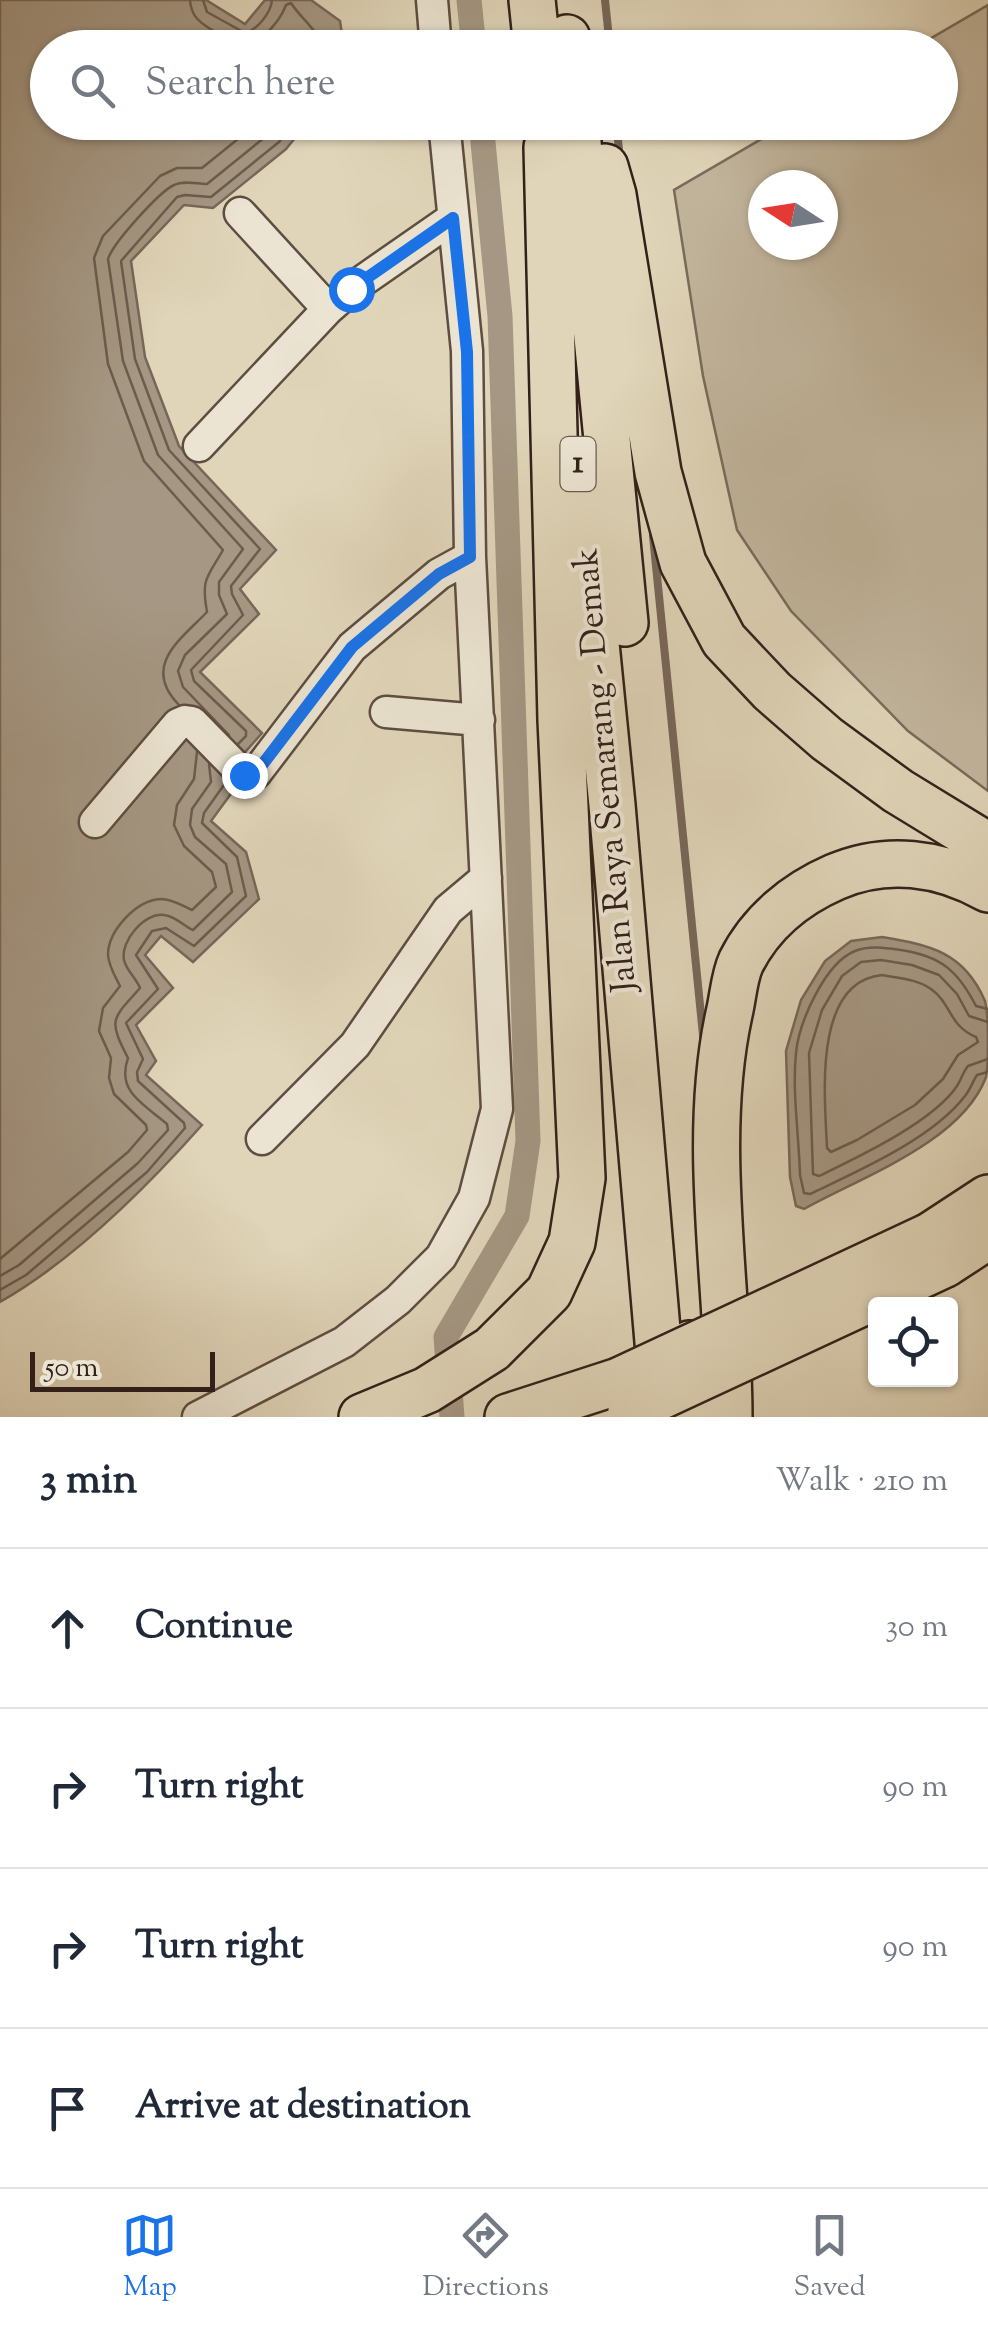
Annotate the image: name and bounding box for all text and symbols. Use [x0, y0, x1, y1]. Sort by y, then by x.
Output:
search box [30, 30, 958, 140]
icon: search [65, 58, 120, 113]
text: Search here [145, 58, 336, 112]
north arrow [748, 170, 838, 260]
route start [329, 267, 375, 313]
road number: 1 [560, 437, 596, 491]
street label: Jalan Raya Semarang - Demak [562, 546, 652, 996]
route end [222, 753, 268, 799]
map controls [868, 1297, 958, 1387]
button: locate [868, 1297, 958, 1387]
scale bar [30, 1347, 215, 1392]
text: 50 m [45, 1349, 99, 1389]
text: 3 min [40, 1452, 137, 1512]
text: Walk · 210 m [775, 1459, 948, 1505]
icon: ahead [40, 1601, 95, 1656]
text: Continue [135, 1601, 293, 1655]
text: 30 m [885, 1605, 948, 1651]
icon: right [40, 1761, 95, 1816]
text: Turn right [135, 1761, 303, 1815]
text: 90 m [882, 1765, 948, 1811]
icon: right [40, 1921, 95, 1976]
text: Turn right [135, 1921, 303, 1975]
text: 90 m [882, 1925, 948, 1971]
icon: arrive [40, 2081, 95, 2136]
text: Arrive at destination [135, 2081, 471, 2135]
tab: Map [122, 2208, 177, 2308]
tab: Directions [422, 2208, 549, 2308]
tab: Saved [794, 2208, 866, 2308]

